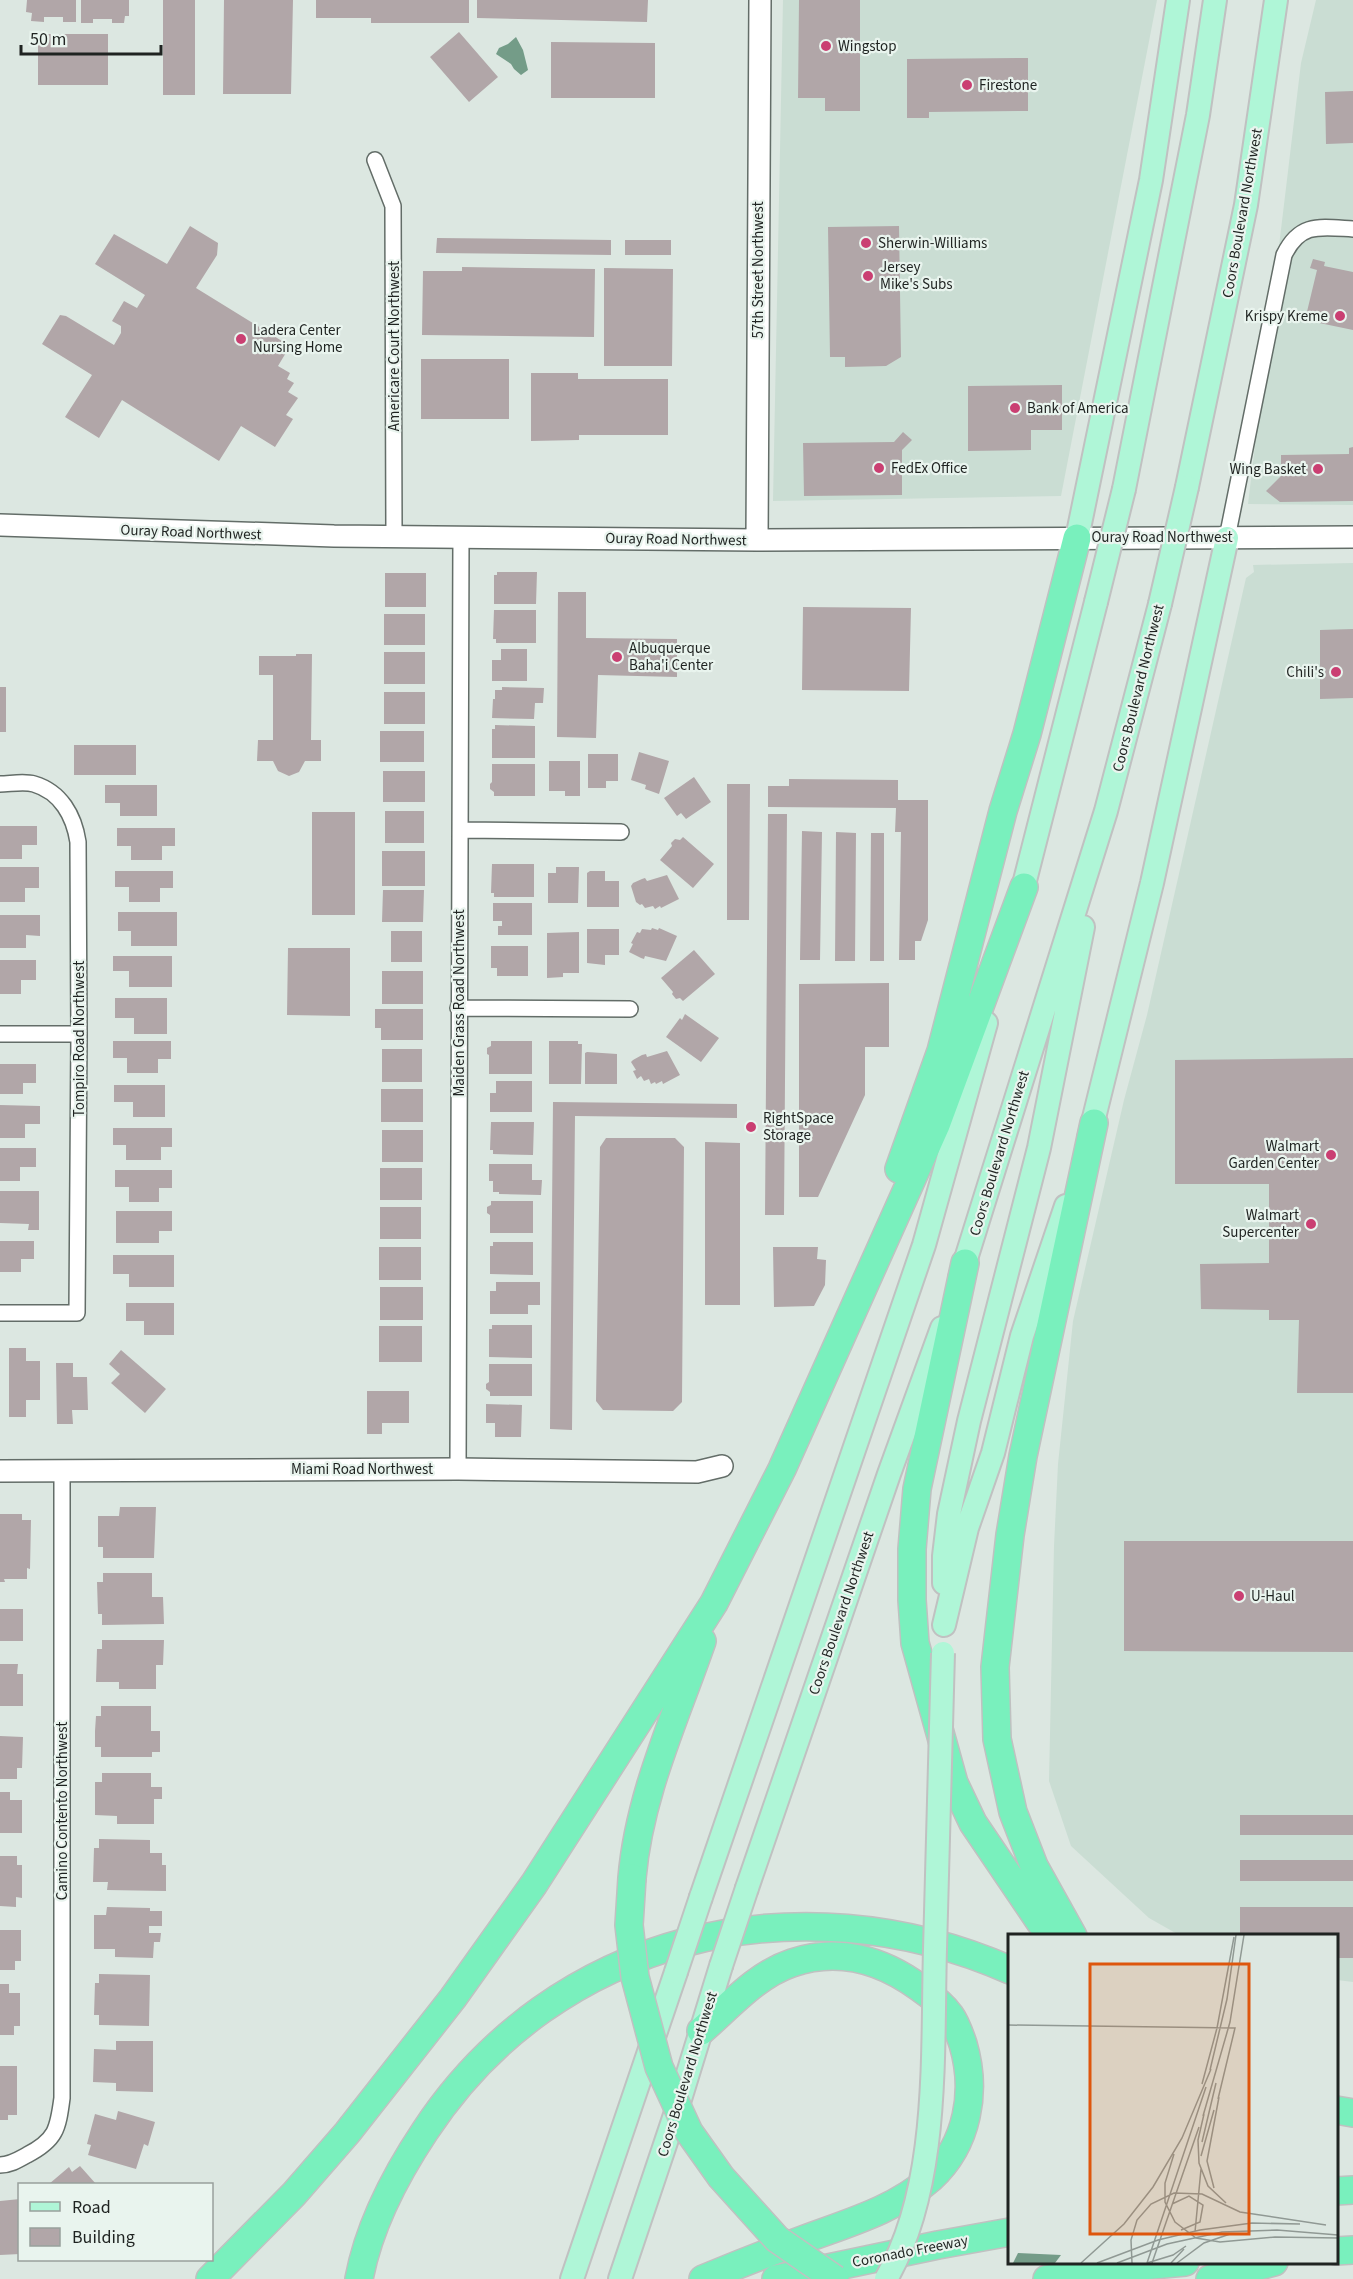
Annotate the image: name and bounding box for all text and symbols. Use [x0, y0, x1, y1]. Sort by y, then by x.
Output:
scale bar [21, 18, 160, 56]
text: 50 m [30, 27, 66, 52]
place label: Wingstop [838, 36, 897, 57]
marker: Wingstop [819, 39, 833, 53]
place label: Firestone [979, 75, 1037, 96]
marker: Firestone [960, 78, 974, 92]
street label: Coors Boulevard Northwest [1217, 127, 1268, 300]
street label: 57th Street Northwest [748, 201, 769, 339]
place label: Sherwin-Williams [878, 233, 987, 254]
marker: Sherwin-Williams [859, 236, 873, 250]
place label: Jersey Mike's Subs [880, 257, 953, 295]
street label: Americare Court Northwest [384, 261, 405, 431]
marker: Jersey Mike's Subs [861, 269, 875, 283]
place label: Krispy Kreme [1245, 306, 1328, 327]
marker: Krispy Kreme [1333, 309, 1347, 323]
place label: Ladera Center Nursing Home [253, 320, 343, 358]
marker: Ladera Center Nursing Home [234, 332, 248, 346]
place label: Bank of America [1027, 398, 1129, 419]
marker: Bank of America [1008, 401, 1022, 415]
place label: FedEx Office [891, 458, 967, 479]
place label: Wing Basket [1230, 459, 1306, 480]
marker: FedEx Office [872, 461, 886, 475]
marker: Wing Basket [1311, 462, 1325, 476]
street label: Ouray Road Northwest [120, 520, 262, 545]
street label: Ouray Road Northwest [1091, 527, 1233, 548]
street label: Ouray Road Northwest [605, 528, 747, 551]
street label: Coors Boulevard Northwest [1108, 602, 1169, 774]
place label: Albuquerque Baha'i Center [629, 638, 714, 676]
marker: Albuquerque Baha'i Center [610, 650, 624, 664]
place label: Chili's [1286, 662, 1324, 683]
marker: Chili's [1329, 665, 1343, 679]
street label: Maiden Grass Road Northwest [449, 909, 470, 1097]
street label: Tompiro Road Northwest [69, 961, 90, 1117]
street label: Coors Boulevard Northwest [964, 1068, 1035, 1238]
place label: RightSpace Storage [763, 1108, 834, 1146]
marker: RightSpace Storage [744, 1120, 758, 1134]
place label: Walmart Garden Center [1228, 1136, 1320, 1174]
marker: Walmart Garden Center [1324, 1148, 1338, 1162]
place label: Walmart Supercenter [1222, 1205, 1300, 1243]
marker: Walmart Supercenter [1304, 1217, 1318, 1231]
street label: Miami Road Northwest [291, 1459, 433, 1480]
street label: Coors Boulevard Northwest [804, 1528, 879, 1698]
place label: U-Haul [1251, 1586, 1295, 1607]
marker: U-Haul [1232, 1589, 1246, 1603]
street label: Camino Contento Northwest [52, 1722, 73, 1900]
inset map [1008, 1934, 1338, 2264]
street label: Coors Boulevard Northwest [652, 1989, 723, 2159]
legend [18, 2183, 213, 2261]
text: Road [72, 2195, 111, 2220]
text: Building [72, 2225, 135, 2250]
street label: Coronado Freeway [850, 2230, 970, 2273]

